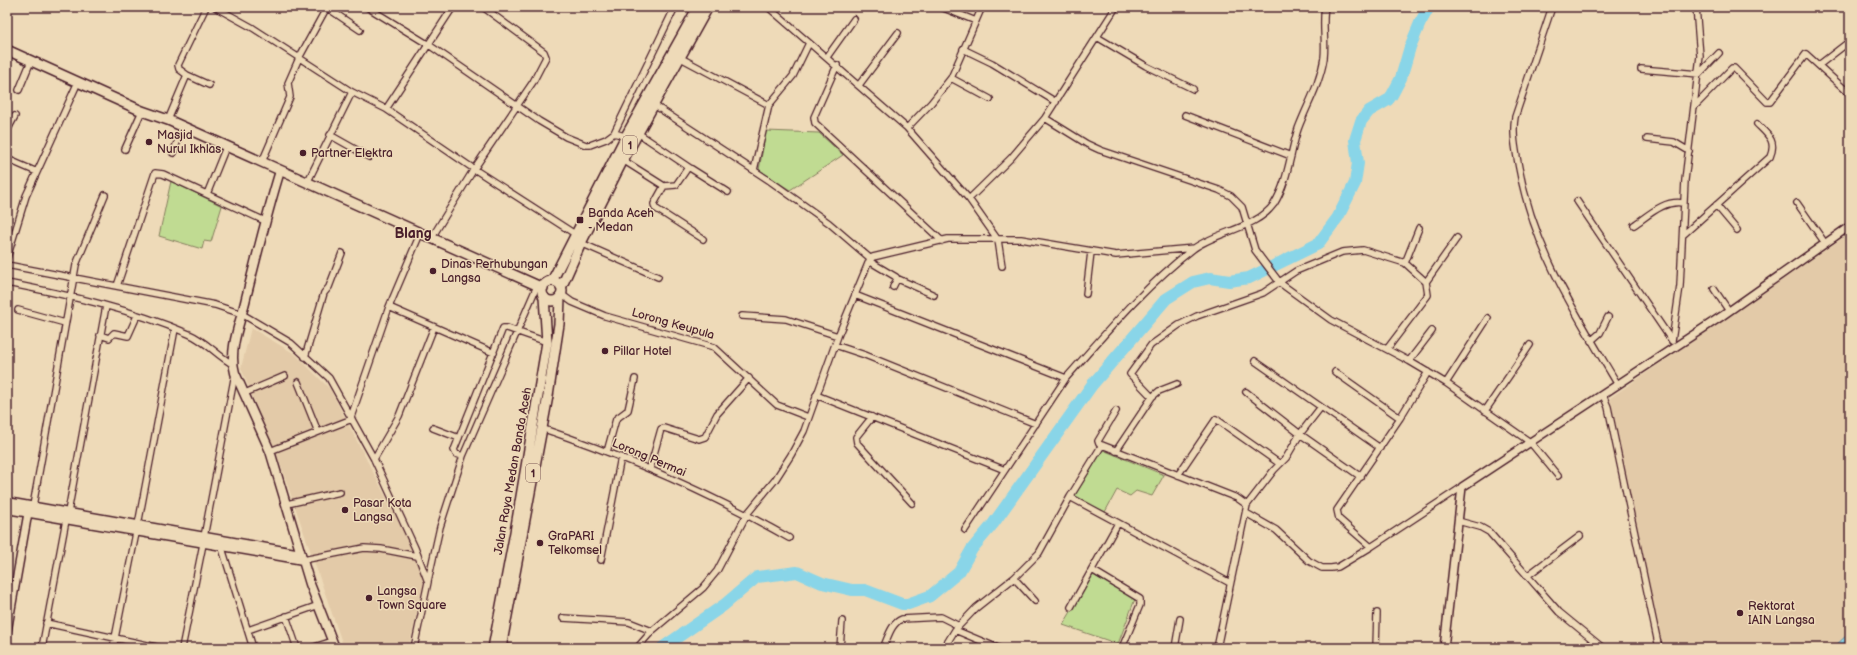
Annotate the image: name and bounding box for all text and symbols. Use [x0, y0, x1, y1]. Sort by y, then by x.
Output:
place label: Masjid Nurul Ikhlas [157, 128, 221, 157]
road number: 1 [623, 136, 637, 154]
marker: Masjid Nurul Ikhlas [144, 137, 154, 147]
place label: Partner Elektra [311, 146, 393, 161]
marker: Partner Elektra [298, 148, 308, 158]
place label: Banda Aceh - Medan [588, 206, 654, 235]
marker: Banda Aceh - Medan [575, 215, 585, 225]
district label: Blang [394, 225, 432, 242]
place label: Dinas Perhubungan Langsa [441, 257, 548, 286]
marker: Dinas Perhubungan Langsa [428, 266, 438, 276]
street label: Lorong Keupula [630, 305, 716, 343]
place label: Pillar Hotel [613, 344, 672, 359]
marker: Pillar Hotel [600, 346, 610, 356]
street label: Jalan Raya Medan Banda Aceh [491, 386, 535, 556]
street label: Lorong Permai [610, 436, 689, 480]
road number: 1 [526, 464, 540, 482]
place label: Pasar Kota Langsa [353, 496, 412, 525]
marker: Pasar Kota Langsa [340, 505, 350, 515]
place label: GraPARI Telkomsel [548, 529, 602, 558]
marker: GraPARI Telkomsel [535, 538, 545, 548]
place label: Langsa Town Square [377, 584, 446, 613]
marker: Langsa Town Square [364, 593, 374, 603]
place label: Rektorat IAIN Langsa [1748, 599, 1815, 628]
marker: Rektorat IAIN Langsa [1735, 608, 1745, 618]

